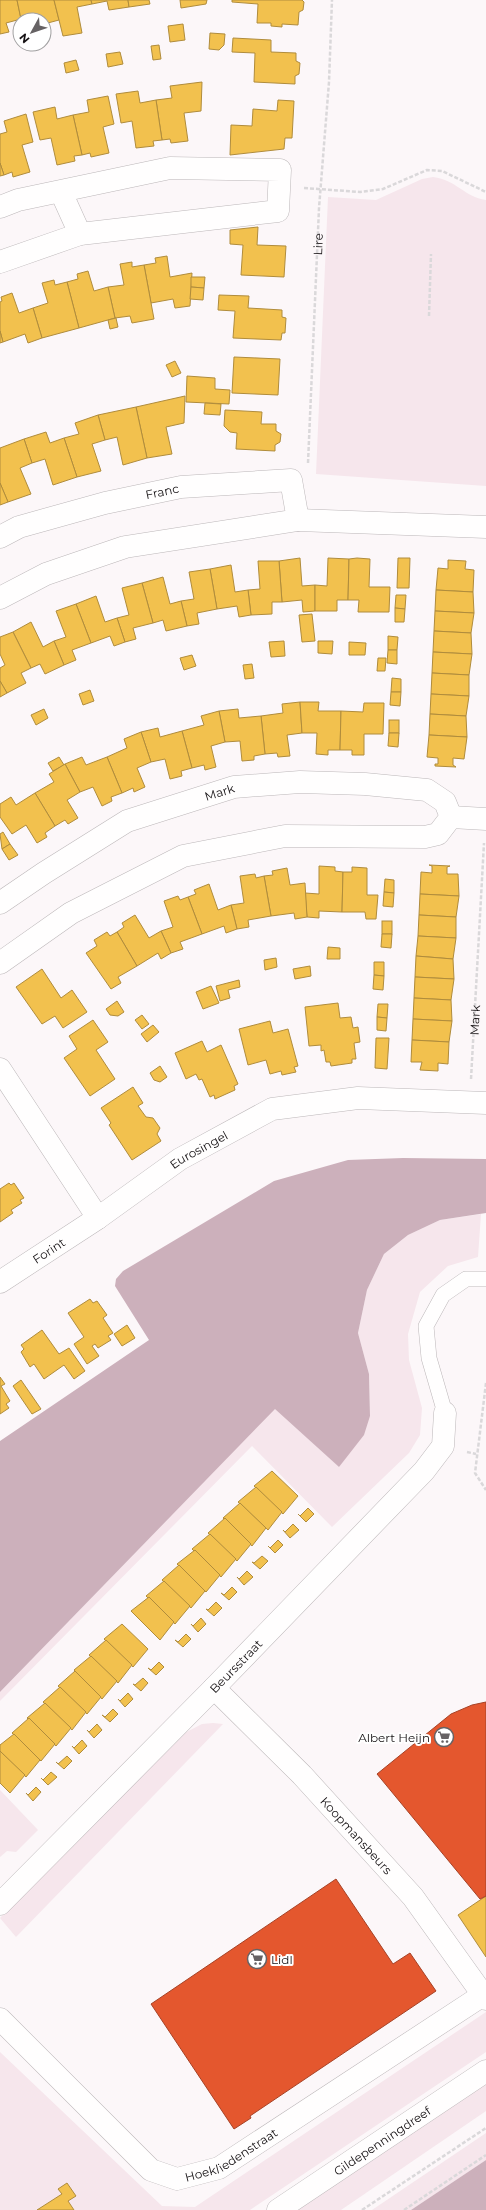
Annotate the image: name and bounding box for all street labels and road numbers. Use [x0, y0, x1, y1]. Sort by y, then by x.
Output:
street label: Lire [309, 233, 325, 256]
street label: Franc [144, 480, 180, 502]
street label: Mark [202, 780, 237, 803]
street label: Mark [466, 1004, 483, 1036]
street label: Eurosingel [167, 1127, 230, 1172]
street label: Forint [29, 1234, 68, 1266]
street label: Beursstraat [206, 1636, 265, 1696]
street label: Koopmansbeurs [318, 1793, 396, 1877]
street label: Gildepenningdreef [330, 2102, 434, 2178]
street label: Hoekliedenstraat [183, 2124, 280, 2184]

